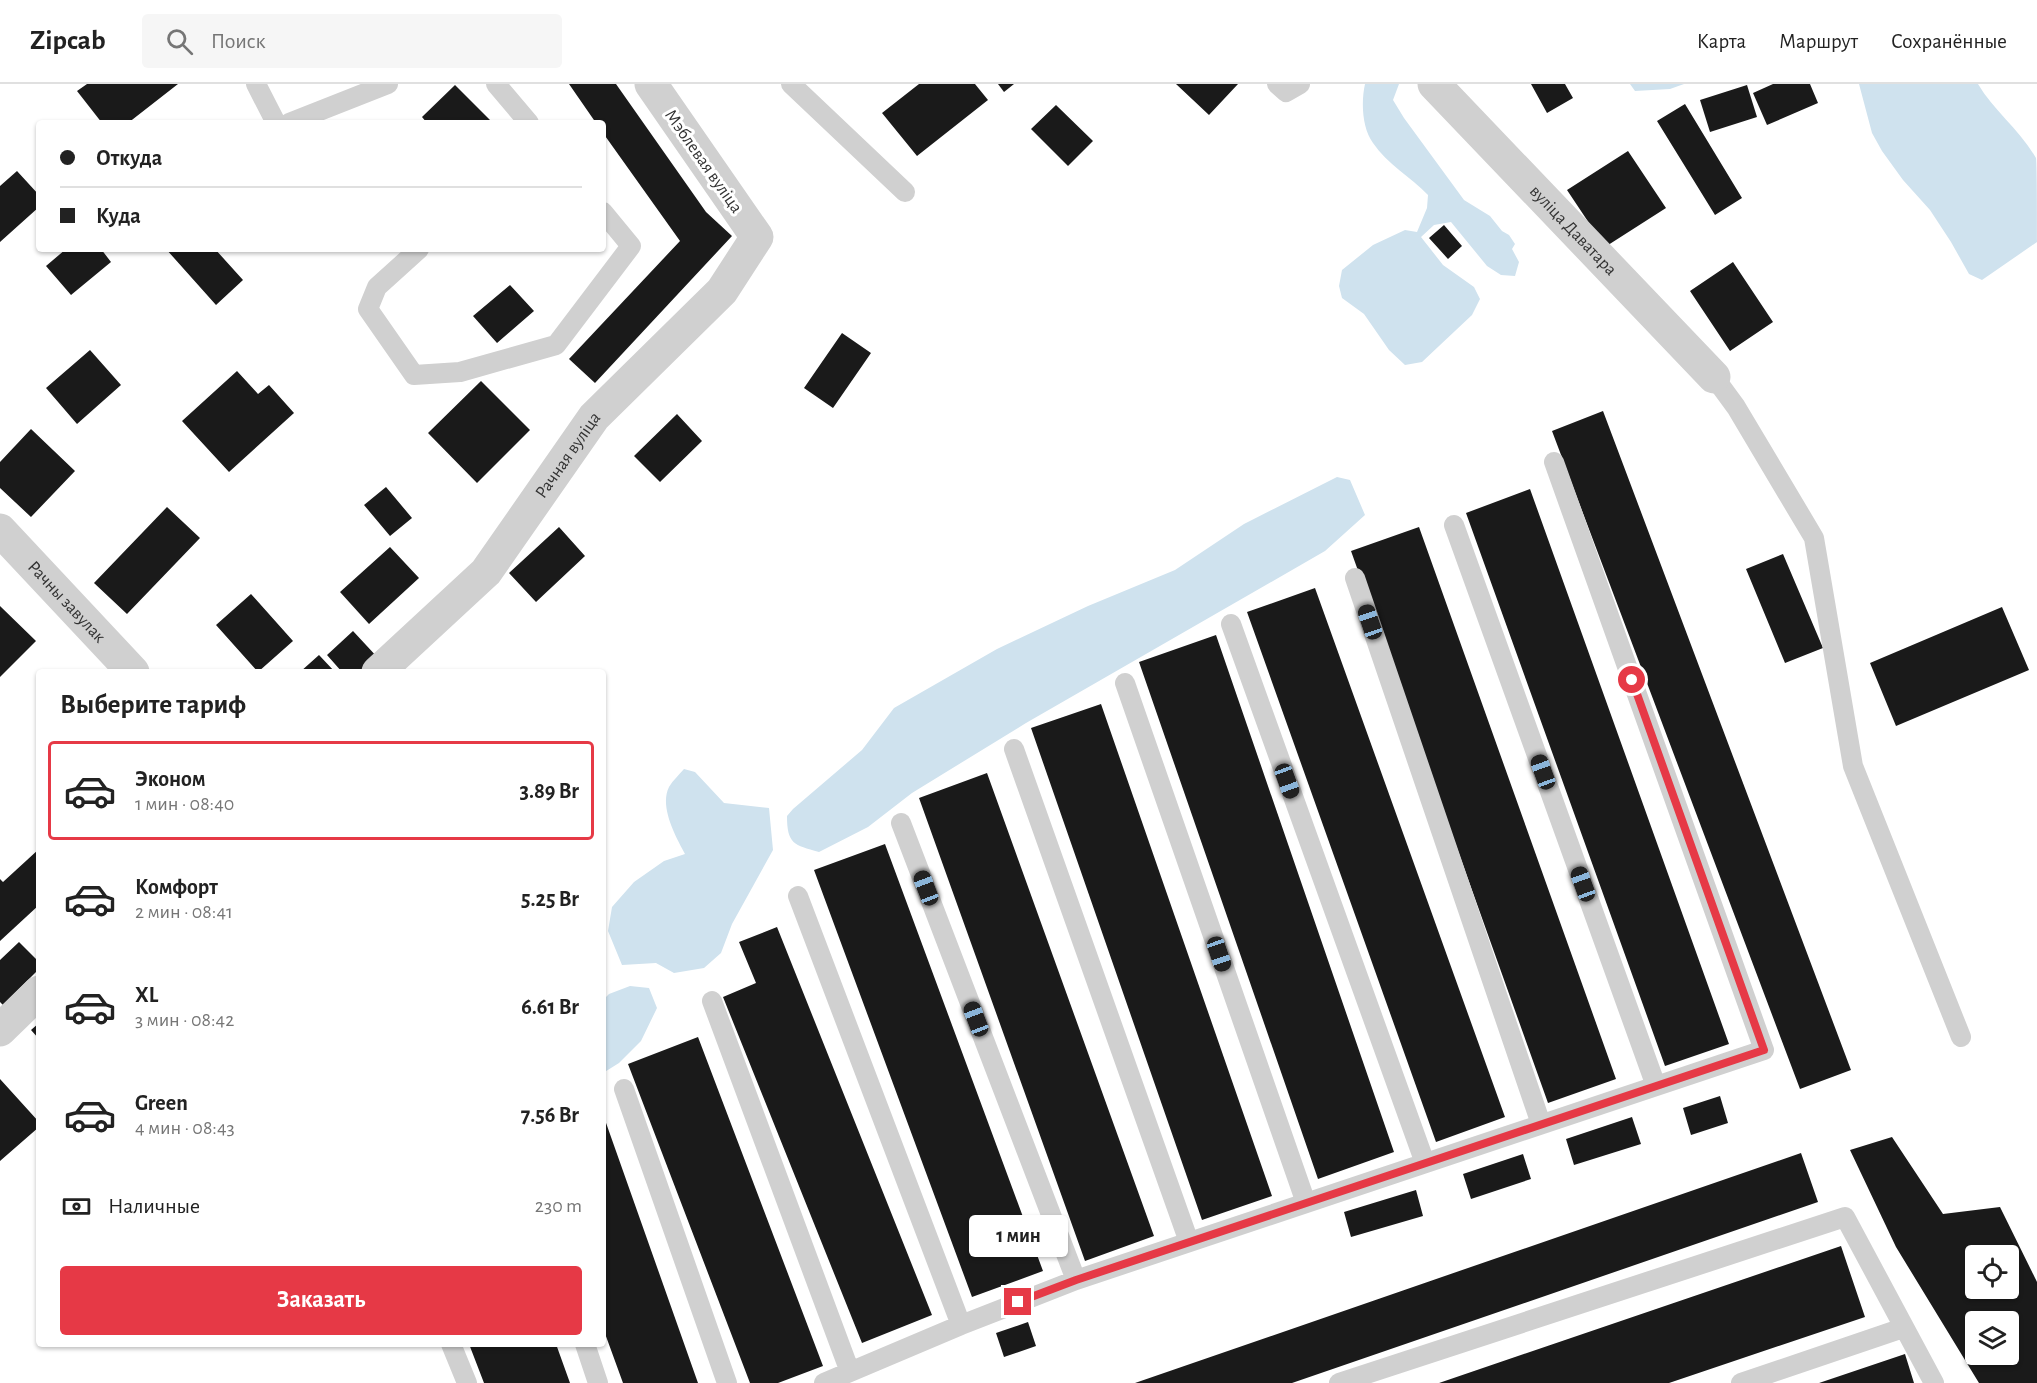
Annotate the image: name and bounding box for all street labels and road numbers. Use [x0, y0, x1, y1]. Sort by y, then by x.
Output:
street label: Мэблевая вуліца [661, 106, 746, 217]
street label: вуліца Даватара [1526, 182, 1620, 279]
street label: Рачная вуліца [532, 408, 604, 502]
street label: Рачны завулак [24, 558, 109, 647]

